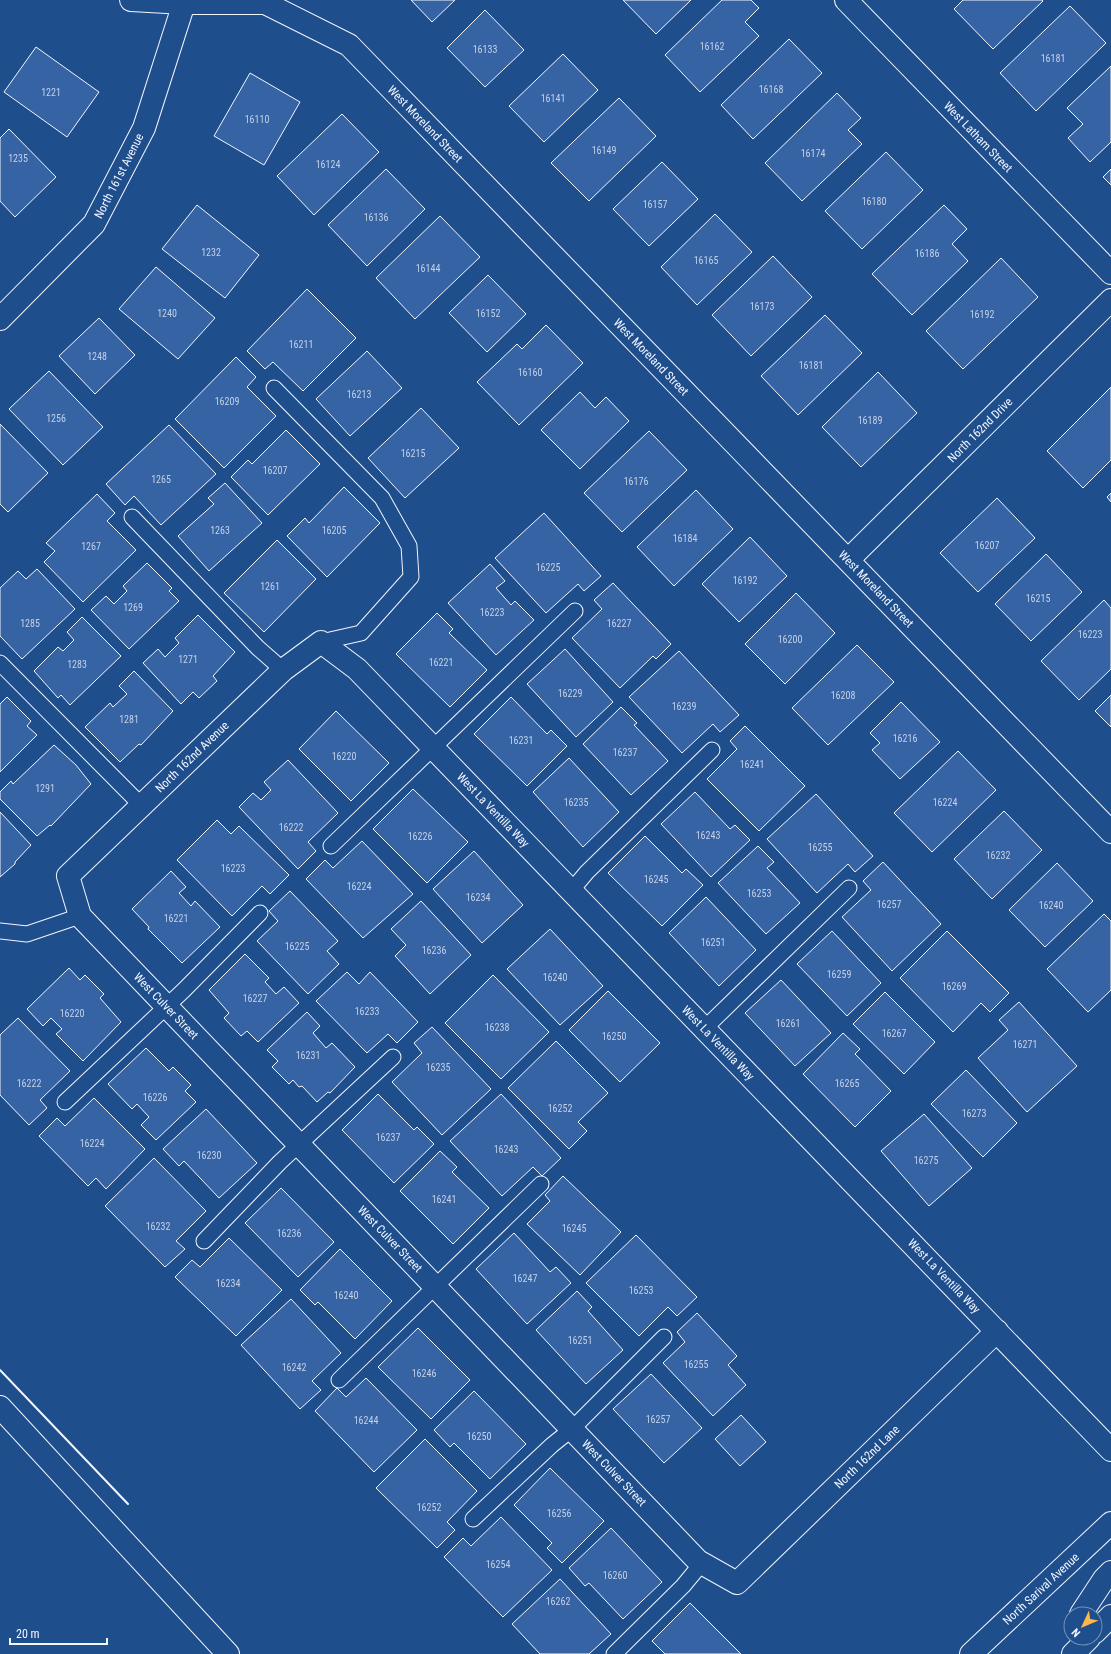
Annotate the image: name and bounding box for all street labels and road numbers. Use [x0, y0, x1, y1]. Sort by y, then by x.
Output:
street label: West Moreland Street [385, 83, 466, 166]
street label: West Latham Street [941, 99, 1016, 176]
street label: North 161st Avenue [92, 131, 147, 221]
street label: West Moreland Street [611, 316, 692, 399]
street label: North 162nd Drive [945, 394, 1016, 465]
street label: West Moreland Street [836, 548, 917, 631]
street label: North 162nd Avenue [152, 718, 232, 796]
street label: West La Ventilla Way [454, 770, 532, 850]
street label: West Culver Street [131, 970, 202, 1042]
street label: West La Ventilla Way [679, 1003, 757, 1083]
street label: West Culver Street [355, 1203, 426, 1275]
street label: West La Ventilla Way [905, 1236, 983, 1316]
street label: North 162nd Lane [832, 1422, 903, 1491]
street label: West Culver Street [579, 1437, 650, 1509]
street label: North Sarival Avenue [1000, 1550, 1082, 1628]

